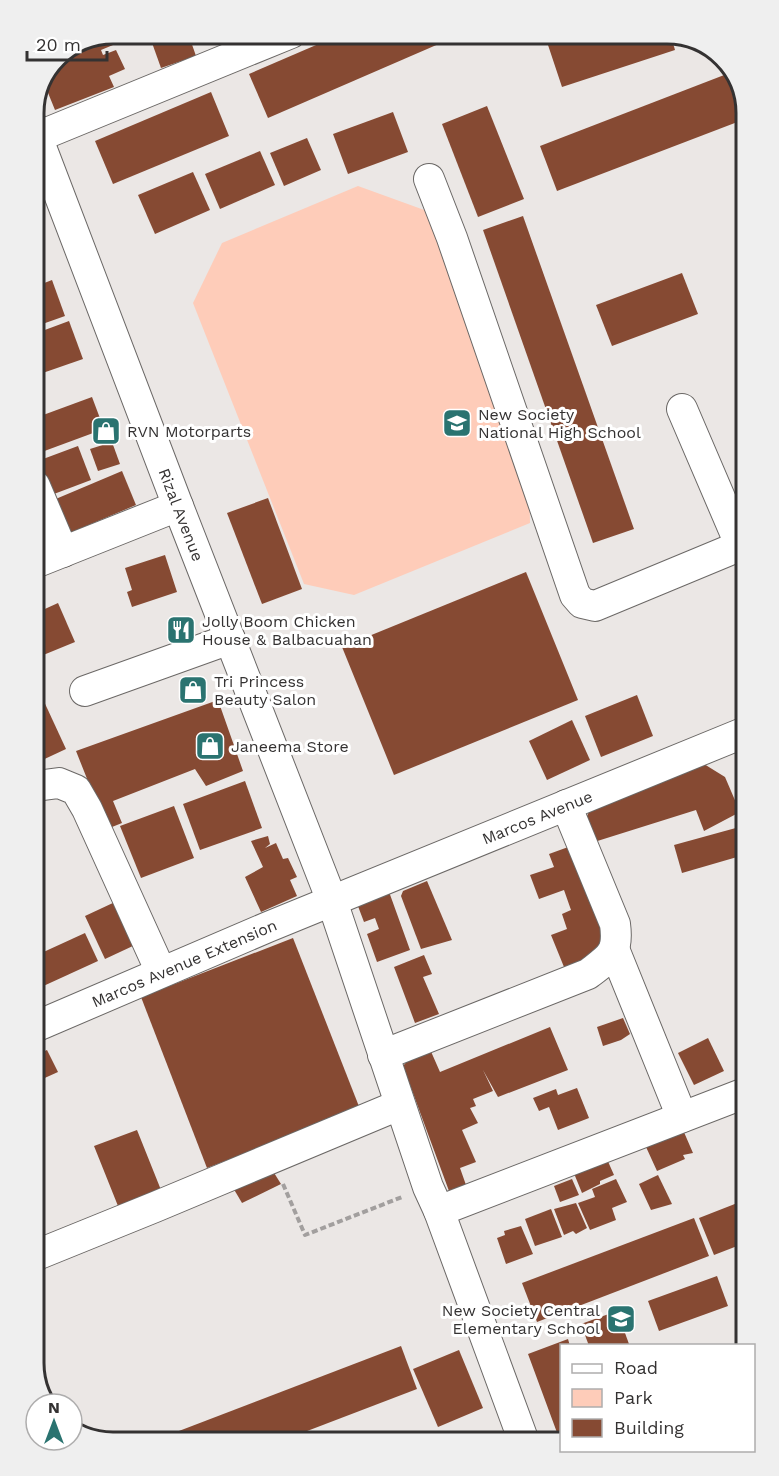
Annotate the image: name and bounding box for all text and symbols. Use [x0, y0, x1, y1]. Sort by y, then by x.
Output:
scale bar [27, 24, 106, 62]
text: 20 m [36, 34, 81, 55]
place label: New Society National High School [478, 405, 641, 442]
school or university icon: New Society National High School [441, 407, 473, 439]
shop icon: RVN Motorparts [90, 415, 122, 447]
place label: RVN Motorparts [127, 422, 251, 441]
street label: Rizal Avenue [155, 465, 208, 564]
place label: Jolly Boom Chicken House & Balbacuahan [202, 612, 372, 649]
restaurant icon: Jolly Boom Chicken House & Balbacuahan [165, 614, 197, 646]
place label: Tri Princess Beauty Salon [214, 672, 316, 709]
shop icon: Tri Princess Beauty Salon [177, 674, 209, 706]
shop icon: Janeema Store [194, 730, 226, 762]
place label: Janeema Store [231, 737, 349, 756]
street label: Marcos Avenue [479, 786, 595, 848]
street label: Marcos Avenue Extension [89, 915, 279, 1011]
place label: New Society Central Elementary School [442, 1301, 600, 1338]
school or university icon: New Society Central Elementary School [605, 1303, 637, 1335]
legend [560, 1344, 755, 1452]
text: Road [614, 1357, 658, 1378]
text: Park [614, 1387, 653, 1408]
north arrow [24, 1392, 84, 1452]
text: N [48, 1398, 60, 1417]
text: Building [614, 1417, 684, 1438]

